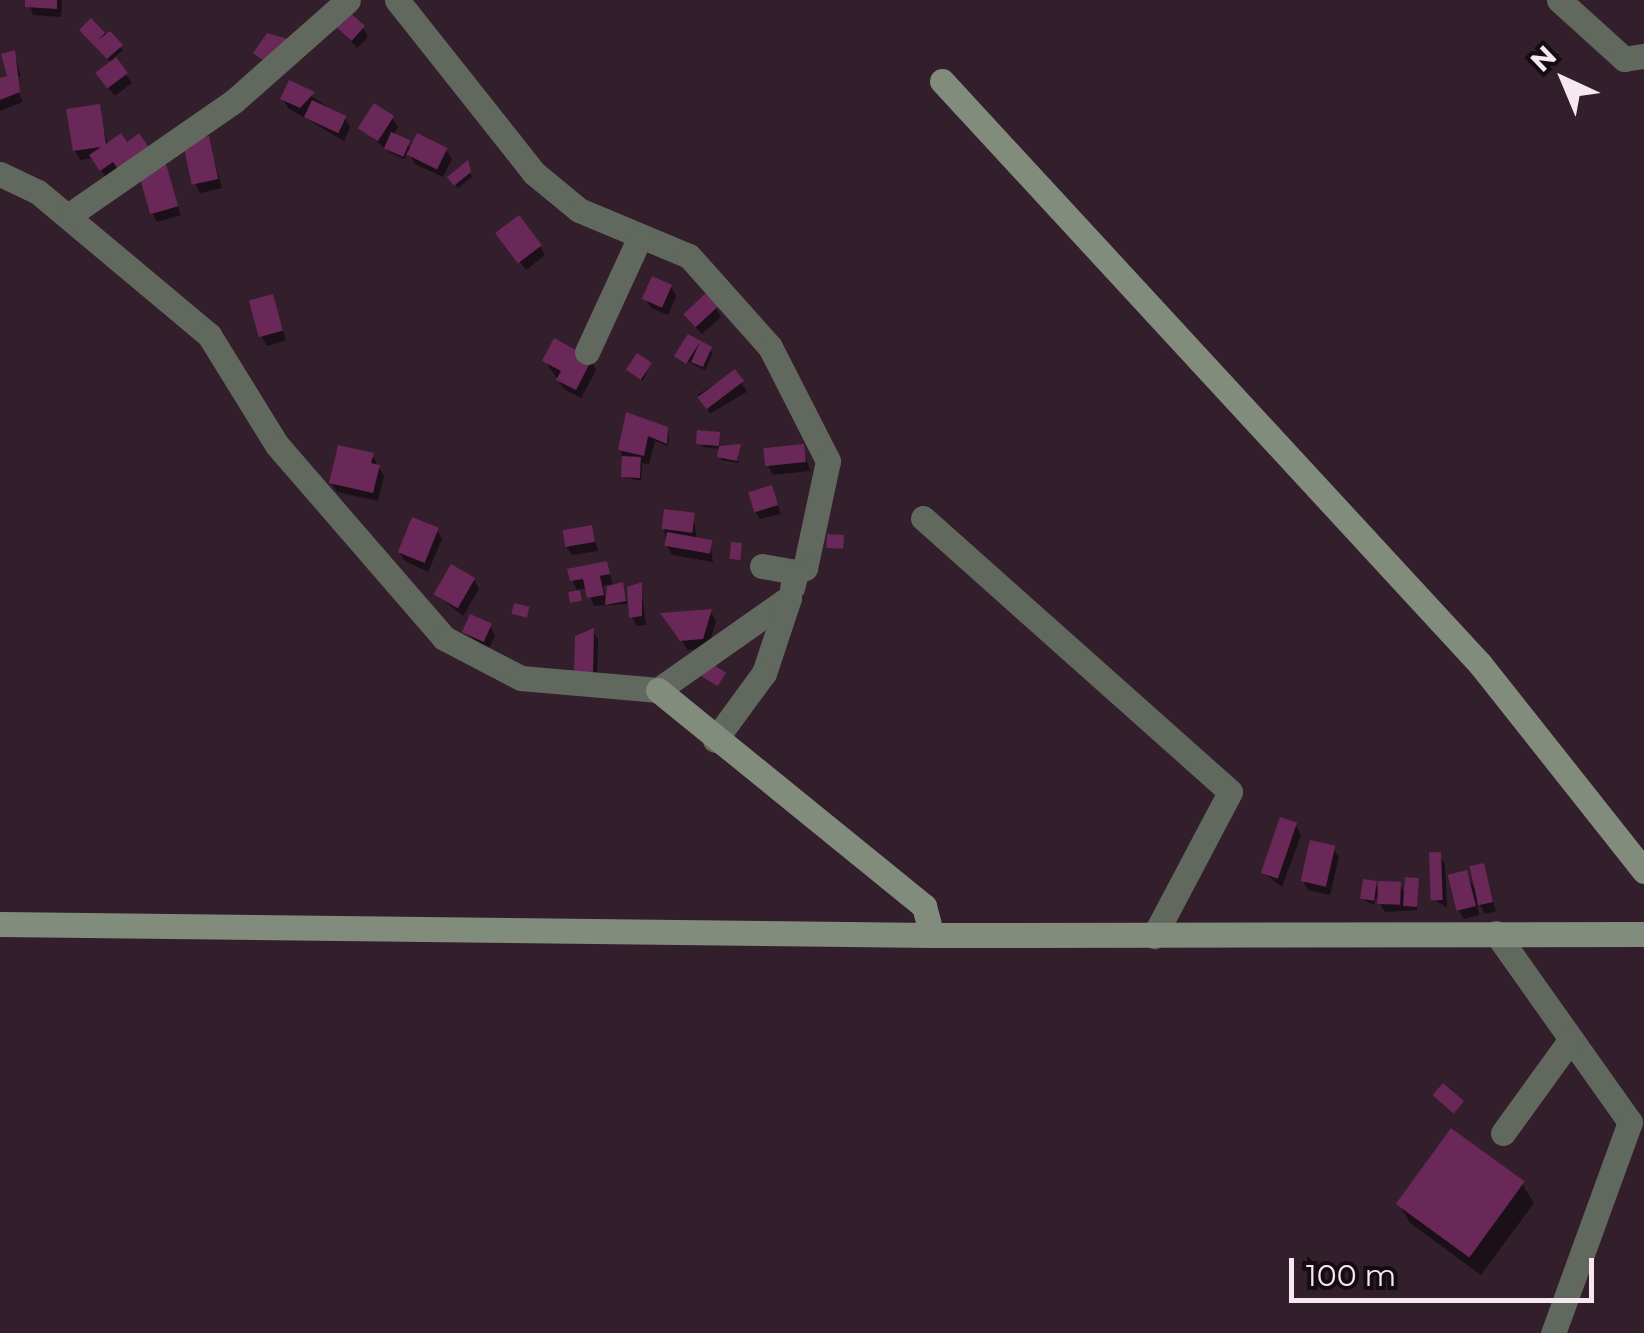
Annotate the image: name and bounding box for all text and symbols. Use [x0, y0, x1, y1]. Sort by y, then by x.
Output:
north arrow [1514, 30, 1614, 130]
text: N [1523, 38, 1563, 79]
scale bar [1294, 1238, 1599, 1300]
text: 100 m [1306, 1257, 1396, 1294]

